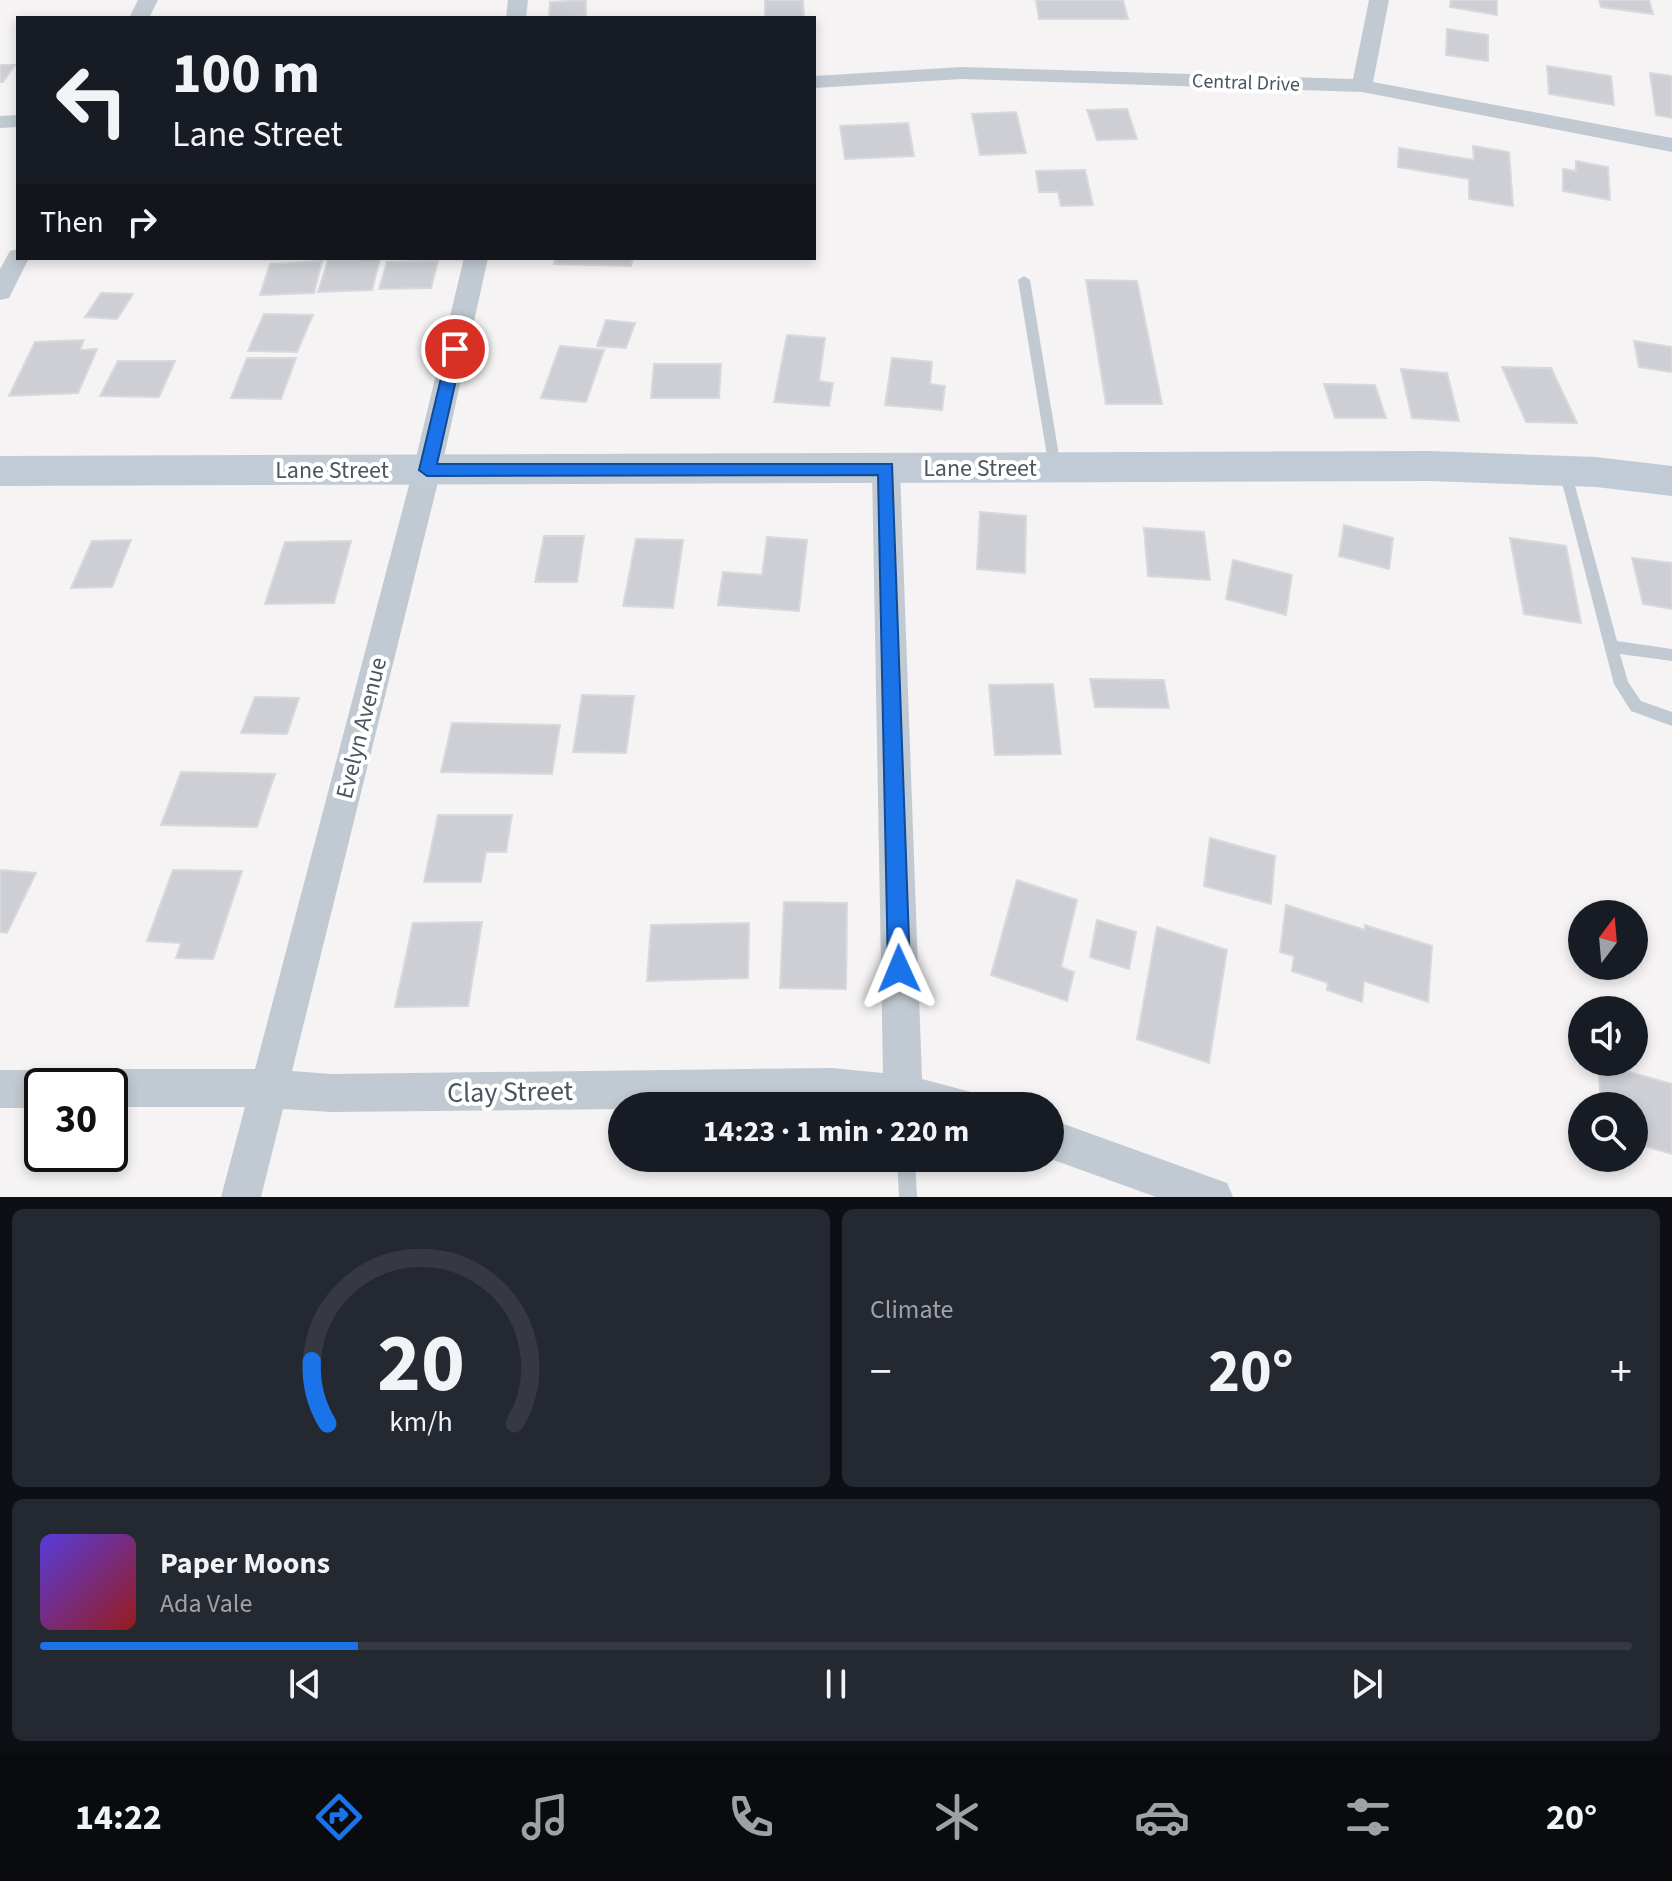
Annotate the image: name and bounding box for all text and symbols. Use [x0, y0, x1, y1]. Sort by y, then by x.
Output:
text: 100 m [172, 35, 320, 114]
icon: left [40, 48, 144, 152]
street label: Central Drive [1191, 67, 1301, 99]
text: Lane Street [172, 109, 343, 160]
icon: right [120, 200, 164, 244]
text: Then [40, 201, 104, 244]
pin [421, 315, 489, 383]
icon: arrive [433, 327, 477, 371]
street label: Lane Street [923, 451, 1037, 486]
street label: Lane Street [275, 453, 389, 488]
street label: Evelyn Avenue [327, 654, 396, 803]
north arrow [1568, 900, 1648, 980]
map controls [1568, 900, 1648, 1172]
position arrow [857, 927, 941, 1011]
button: sound [1568, 996, 1648, 1076]
speed limit sign: 30 [24, 1068, 128, 1172]
street label: Clay Street [447, 1071, 574, 1113]
button: search [1568, 1092, 1648, 1172]
text: 14:23 · 1 min · 220 m [703, 1110, 969, 1153]
text: Climate [870, 1291, 954, 1328]
text: 20 [377, 1305, 465, 1423]
text: 20° [1208, 1330, 1294, 1415]
text: − [870, 1341, 892, 1404]
text: + [1610, 1341, 1632, 1404]
text: km/h [389, 1402, 453, 1442]
text: Paper Moons [160, 1542, 330, 1585]
text: Ada Vale [160, 1585, 252, 1622]
icon: previous [283, 1662, 327, 1706]
icon: pause [814, 1662, 858, 1706]
icon: next [1345, 1662, 1389, 1706]
icon: directions [311, 1789, 367, 1845]
icon: music [517, 1789, 573, 1845]
icon: phone [723, 1789, 779, 1845]
icon: climate [929, 1789, 985, 1845]
icon: car [1134, 1789, 1190, 1845]
icon: filters [1340, 1789, 1396, 1845]
text: 14:22 [75, 1792, 162, 1843]
text: 20° [1546, 1792, 1597, 1843]

